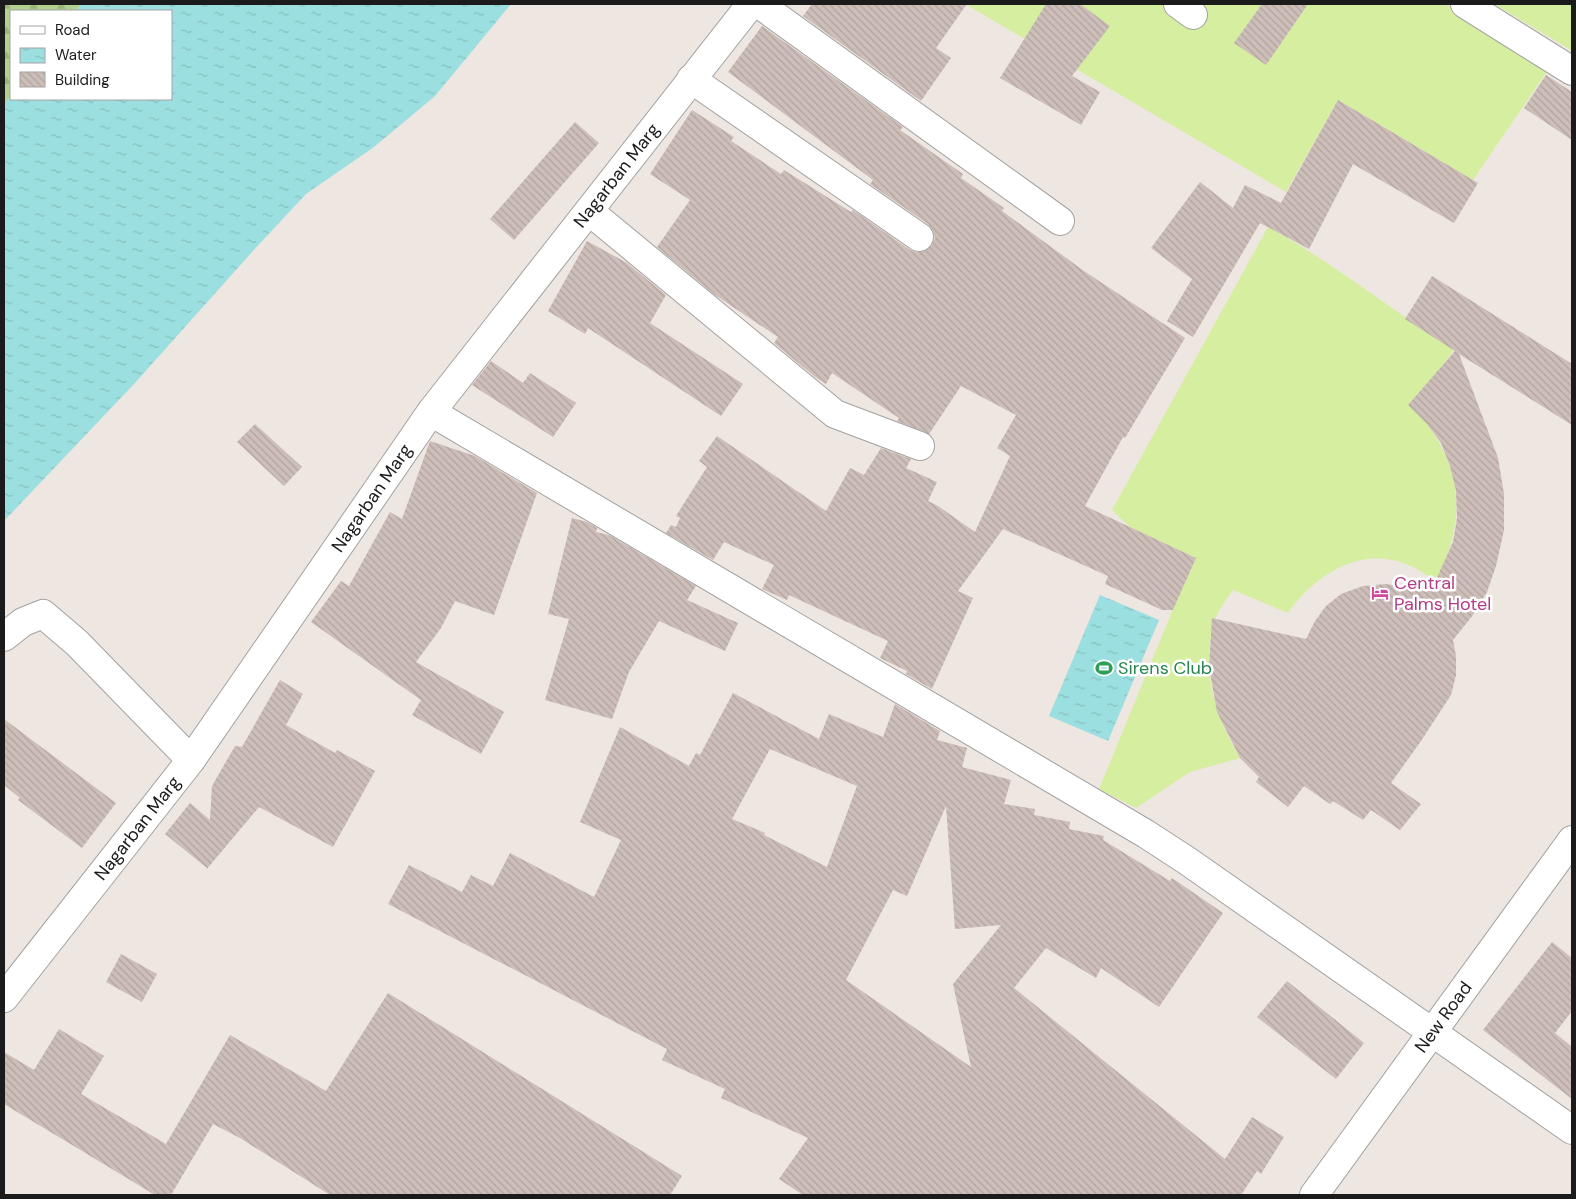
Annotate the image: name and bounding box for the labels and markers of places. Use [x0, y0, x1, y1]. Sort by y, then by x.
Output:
place label: Central Palms Hotel [1394, 571, 1491, 616]
hotel icon: Central Palms Hotel [1370, 583, 1390, 603]
place label: Sirens Club [1118, 656, 1212, 680]
sports icon: Sirens Club [1094, 658, 1114, 678]

